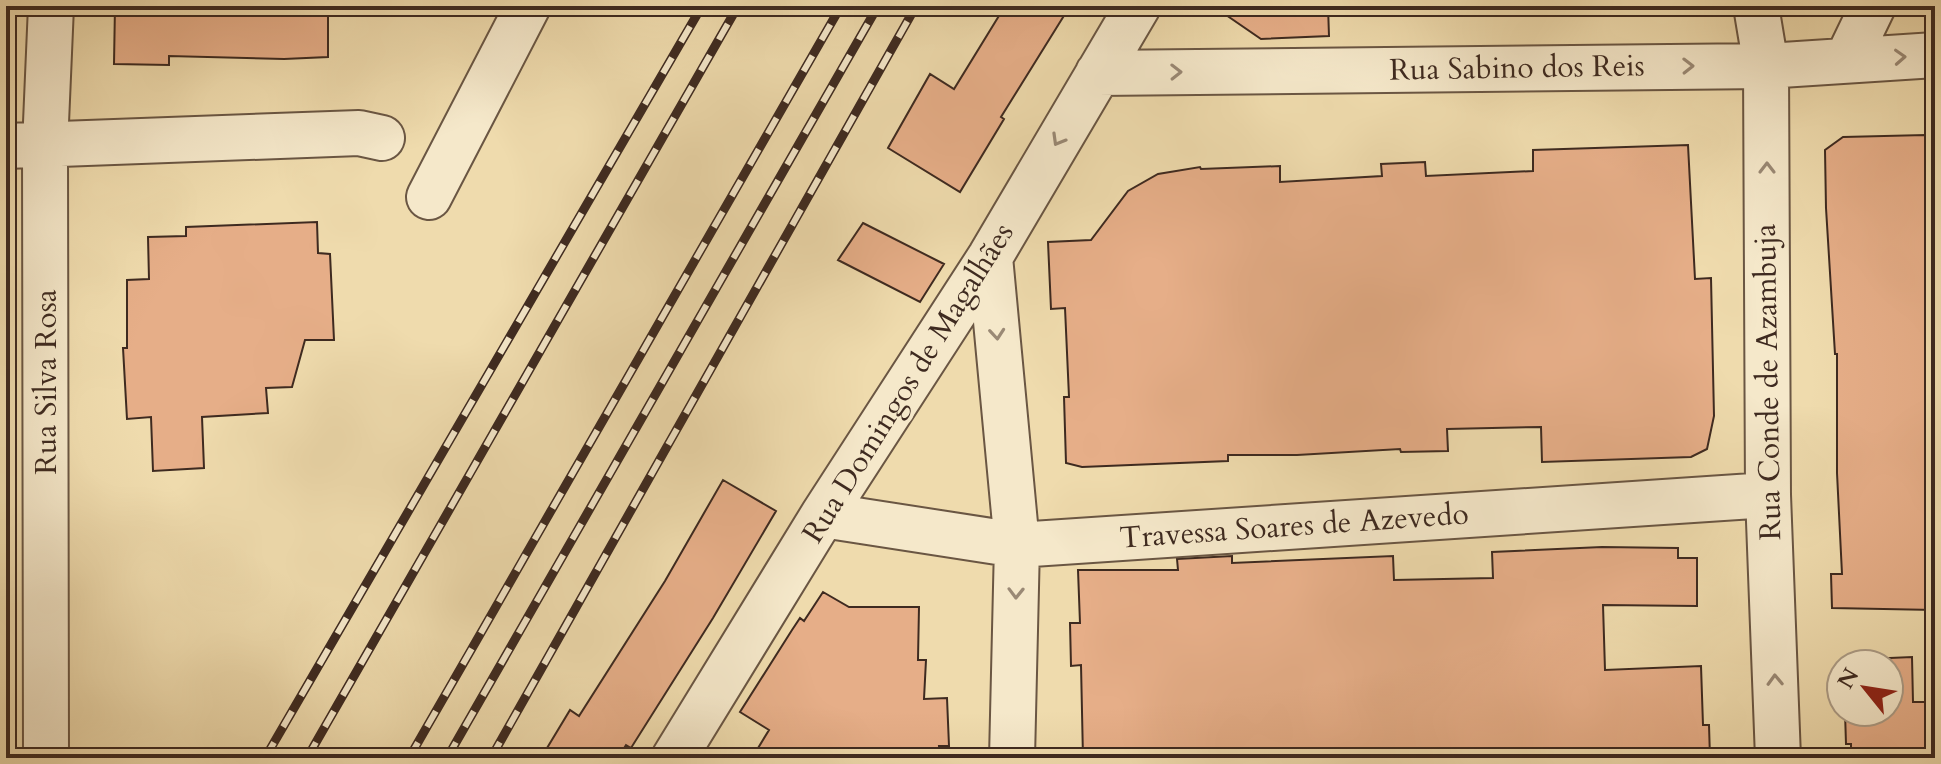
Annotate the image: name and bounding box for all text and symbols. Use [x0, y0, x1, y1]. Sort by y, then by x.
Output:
street label: Rua Sabino dos Reis [1389, 45, 1645, 91]
one-way arrow [1894, 48, 1907, 65]
one-way arrow [1682, 58, 1695, 75]
one-way arrow [1170, 63, 1183, 81]
one-way arrow [1052, 131, 1068, 146]
one-way arrow [1758, 161, 1776, 174]
street label: Rua Domingos de Magalhães [792, 215, 1024, 551]
street label: Rua Conde de Azambuja [1745, 223, 1791, 541]
street label: Rua Silva Rosa [26, 289, 67, 475]
one-way arrow [989, 328, 1006, 341]
street label: Travessa Soares de Azevedo [1118, 493, 1470, 559]
one-way arrow [1007, 587, 1024, 600]
north arrow [1825, 648, 1905, 728]
text: N [1831, 663, 1866, 694]
one-way arrow [1767, 673, 1784, 686]

